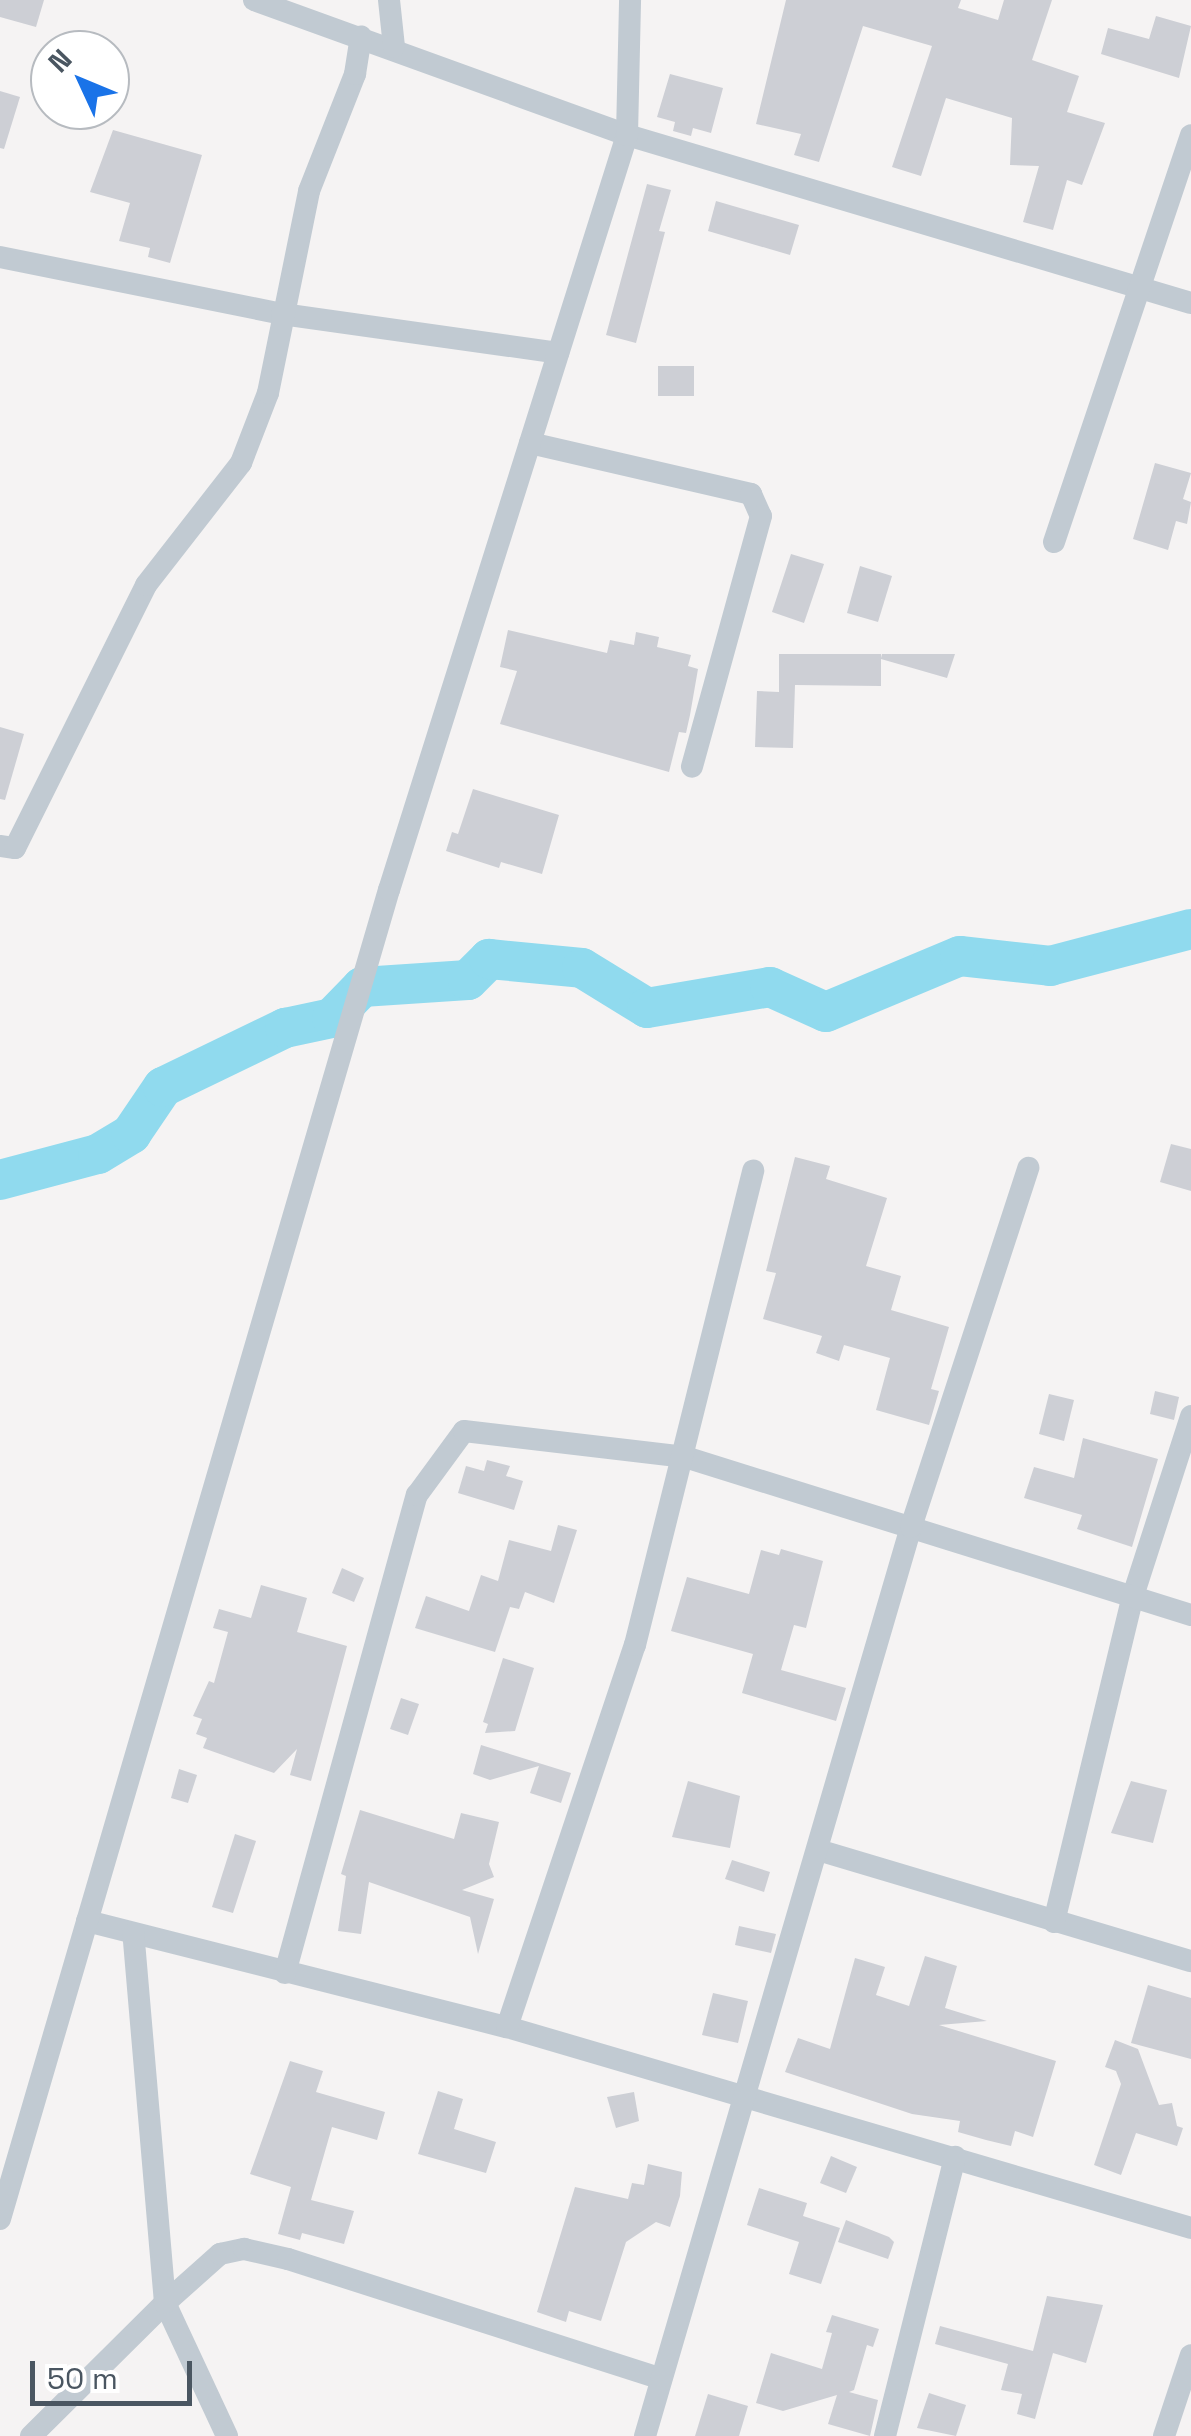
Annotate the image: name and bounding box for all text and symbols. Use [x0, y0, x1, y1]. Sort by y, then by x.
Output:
north arrow [30, 30, 130, 130]
text: N [40, 41, 79, 80]
scale bar [35, 2341, 198, 2403]
text: 50 m [47, 2359, 118, 2398]

